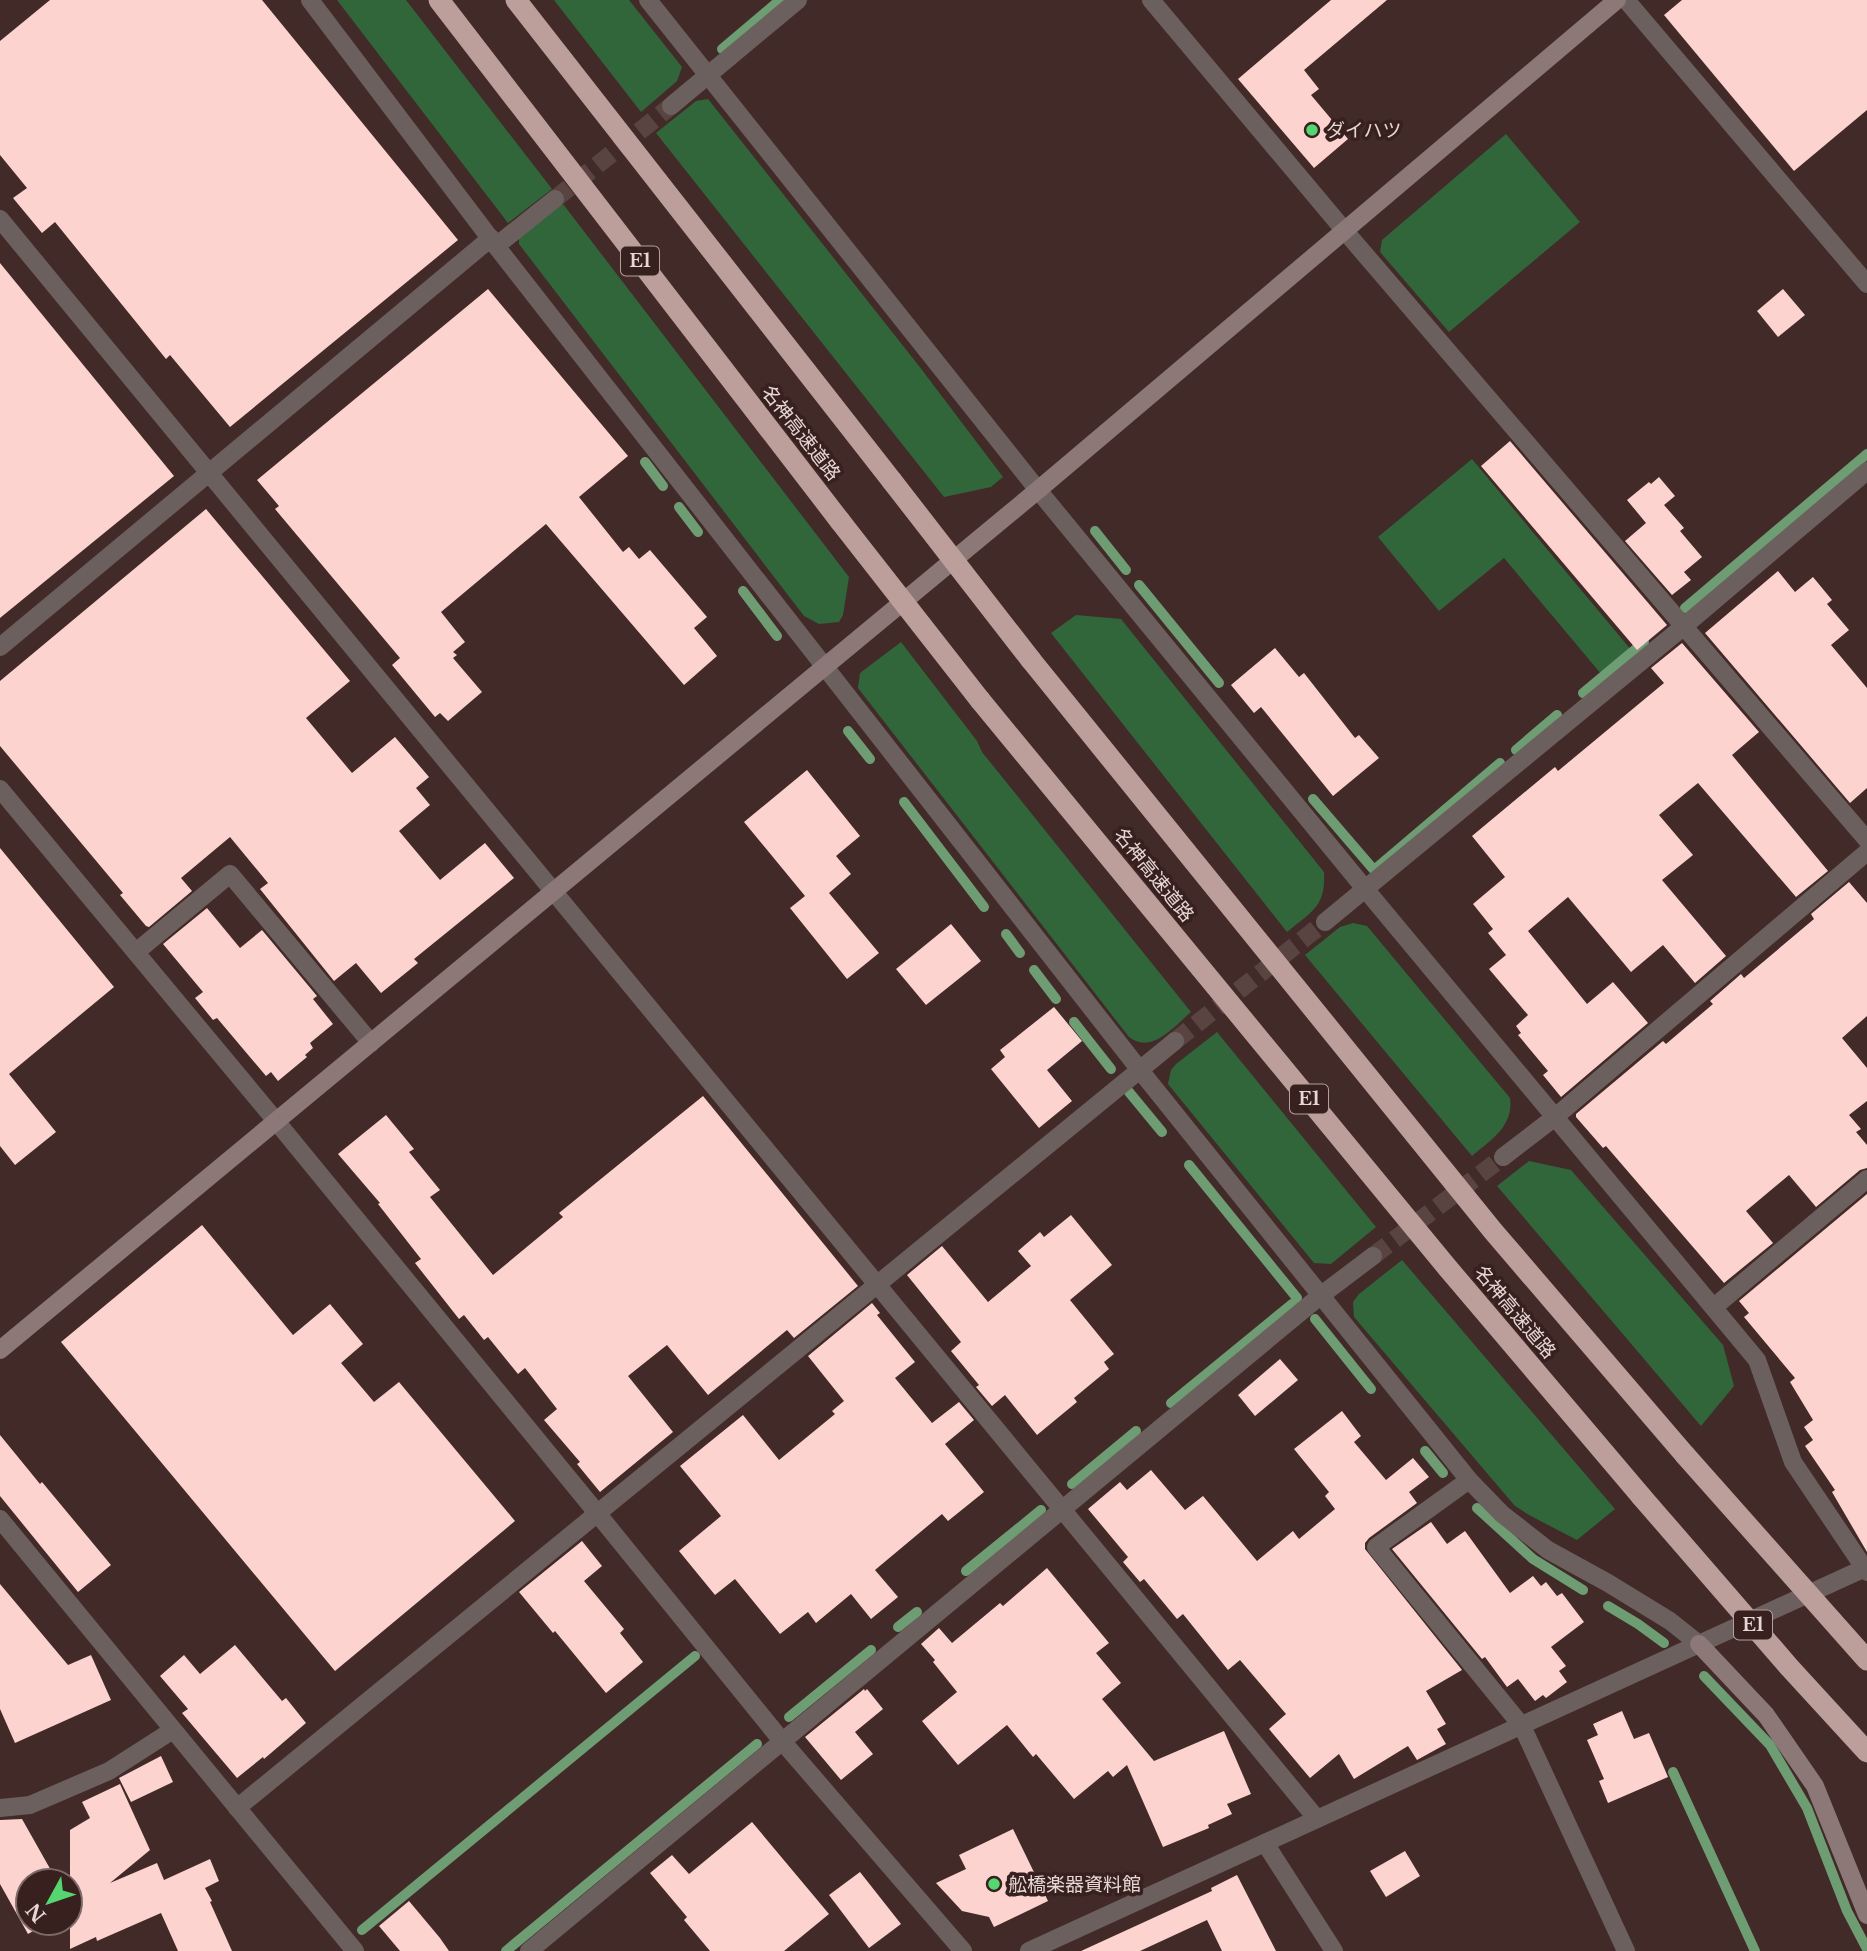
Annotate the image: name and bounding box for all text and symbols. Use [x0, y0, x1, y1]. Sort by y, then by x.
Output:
place label: ダイハツ [1326, 119, 1402, 142]
marker: ダイハツ [1304, 122, 1320, 138]
road number: E1 [621, 246, 659, 276]
street label: 名神高速道路 [757, 381, 845, 485]
street label: 名神高速道路 [1109, 823, 1199, 927]
road number: E1 [1290, 1084, 1328, 1114]
street label: 名神高速道路 [1470, 1261, 1560, 1363]
road number: E1 [1734, 1610, 1772, 1640]
north arrow [14, 1867, 84, 1937]
place label: 舩橋楽器資料館 [1008, 1873, 1141, 1896]
marker: 舩橋楽器資料館 [986, 1876, 1002, 1892]
text: N [22, 1898, 51, 1927]

